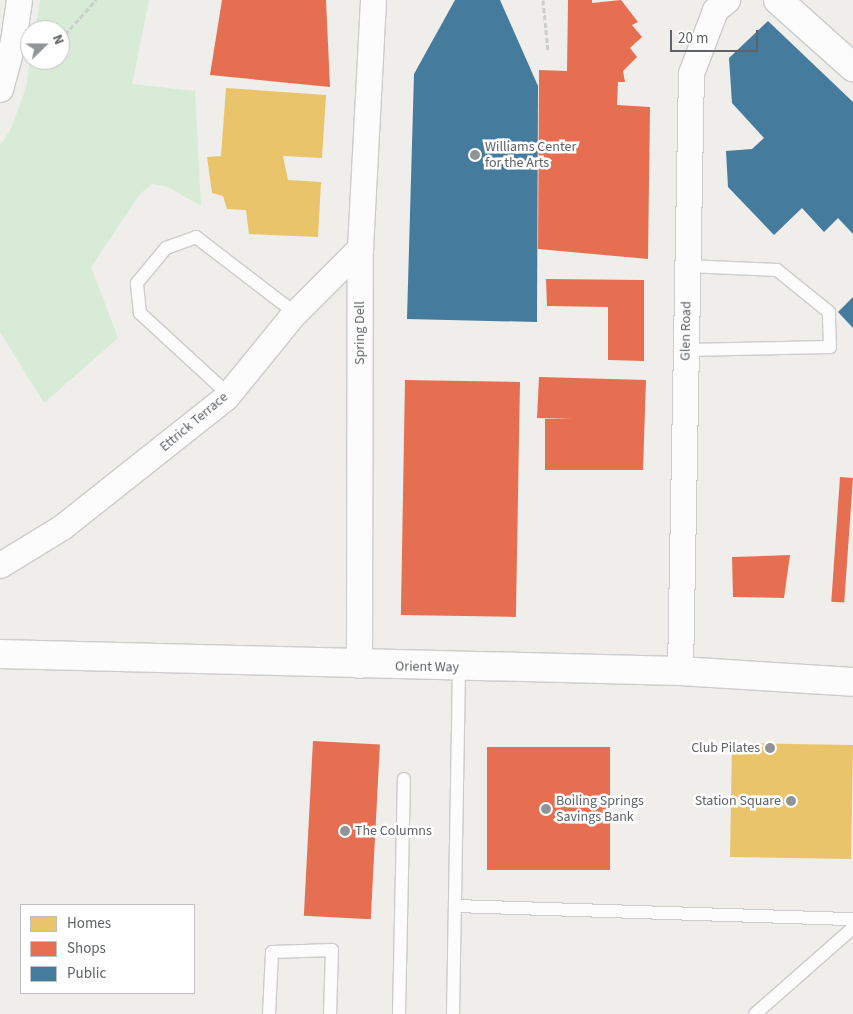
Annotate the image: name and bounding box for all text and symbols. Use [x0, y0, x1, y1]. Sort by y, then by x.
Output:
north arrow [20, 20, 70, 70]
scale bar [673, 20, 760, 52]
text: 20 m [678, 28, 708, 49]
text: N [47, 32, 69, 48]
place label: Williams Center for the Arts [485, 139, 576, 172]
marker: Williams Center for the Arts [469, 149, 481, 161]
street label: Spring Dell [352, 301, 368, 365]
street label: Glen Road [677, 301, 695, 361]
street label: Ettrick Terrace [157, 389, 231, 455]
street label: Orient Way [395, 658, 459, 676]
place label: Club Pilates [691, 740, 760, 756]
marker: Club Pilates [764, 742, 776, 754]
place label: Boiling Springs Savings Bank [556, 793, 644, 826]
place label: Station Square [695, 793, 781, 809]
marker: Station Square [785, 795, 797, 807]
marker: Boiling Springs Savings Bank [540, 803, 552, 815]
place label: The Columns [355, 823, 432, 839]
marker: The Columns [339, 825, 351, 837]
legend [20, 904, 195, 994]
text: Homes [67, 913, 111, 934]
text: Shops [67, 938, 106, 959]
text: Public [67, 963, 106, 984]

